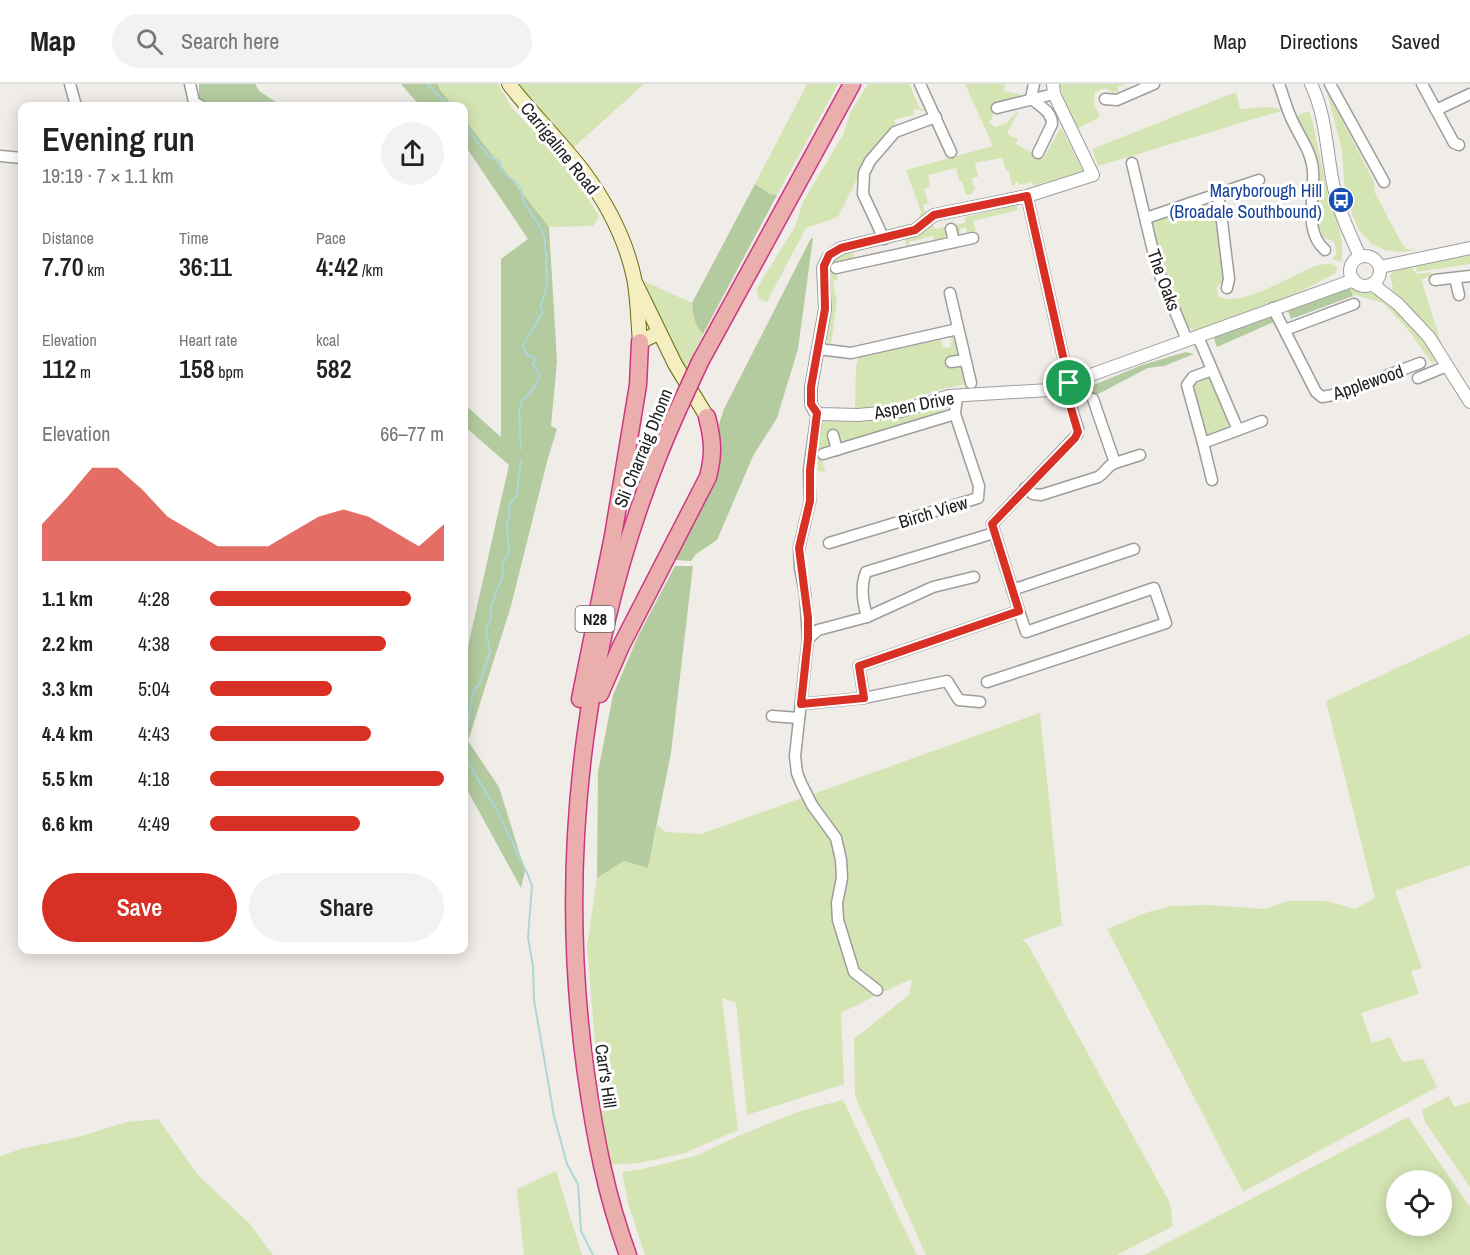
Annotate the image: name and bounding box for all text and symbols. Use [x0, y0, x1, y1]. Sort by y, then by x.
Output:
search box [112, 14, 532, 68]
text: Map [30, 22, 76, 60]
icon: search [133, 25, 166, 58]
text: Search here [181, 26, 279, 56]
text: Map [1213, 27, 1247, 56]
text: Directions [1280, 27, 1358, 56]
text: Saved [1391, 27, 1440, 56]
street label: Carrigaline Road [515, 96, 605, 200]
text: Evening run [42, 117, 195, 161]
button: share [381, 122, 444, 185]
text: 19:19 · 7 × 1.1 km [42, 162, 174, 189]
place label: Maryborough Hill (Broadale Southbound) [1169, 178, 1322, 224]
bus stop icon: Maryborough Hill (Broadale Southbound) [1326, 185, 1356, 215]
text: Distance [42, 227, 94, 249]
text: Time [179, 227, 209, 249]
text: Pace [316, 227, 346, 249]
street label: The Oaks [1141, 246, 1187, 314]
text: 7.70 [42, 249, 84, 284]
text: 36:11 [179, 249, 232, 284]
text: 4:42 [316, 249, 358, 284]
text: km [84, 259, 105, 281]
text: /km [358, 259, 383, 281]
text: Elevation [42, 329, 97, 351]
text: Heart rate [179, 329, 237, 351]
text: kcal [316, 329, 339, 351]
text: 112 [42, 351, 76, 386]
text: 158 [179, 351, 215, 386]
text: 582 [316, 351, 352, 386]
pin [1043, 357, 1094, 408]
street label: Applewood [1328, 358, 1407, 406]
text: m [76, 361, 91, 383]
text: bpm [215, 361, 244, 383]
icon: arrive [1052, 366, 1085, 399]
street label: Sli Charraig Dhonn [608, 385, 678, 511]
street label: Aspen Drive [871, 385, 956, 425]
text: Elevation [42, 420, 110, 447]
text: 66–77 m [380, 420, 444, 447]
street label: Birch View [895, 490, 971, 534]
text: 1.1 km [42, 585, 93, 612]
text: 4:28 [138, 585, 170, 612]
road number: N28 [576, 606, 614, 632]
text: 2.2 km [42, 630, 93, 657]
text: 4:38 [138, 630, 170, 657]
text: 3.3 km [42, 675, 93, 702]
text: 5:04 [138, 675, 170, 702]
text: 4.4 km [42, 720, 93, 747]
text: 4:43 [138, 720, 170, 747]
text: 5.5 km [42, 765, 93, 792]
text: 4:18 [138, 765, 170, 792]
text: 6.6 km [42, 810, 93, 837]
text: 4:49 [138, 810, 170, 837]
button: Save [42, 873, 237, 942]
button: Share [249, 873, 444, 942]
street label: Carr's Hill [589, 1042, 623, 1110]
map controls [1386, 1170, 1452, 1236]
button: locate [1386, 1170, 1452, 1236]

